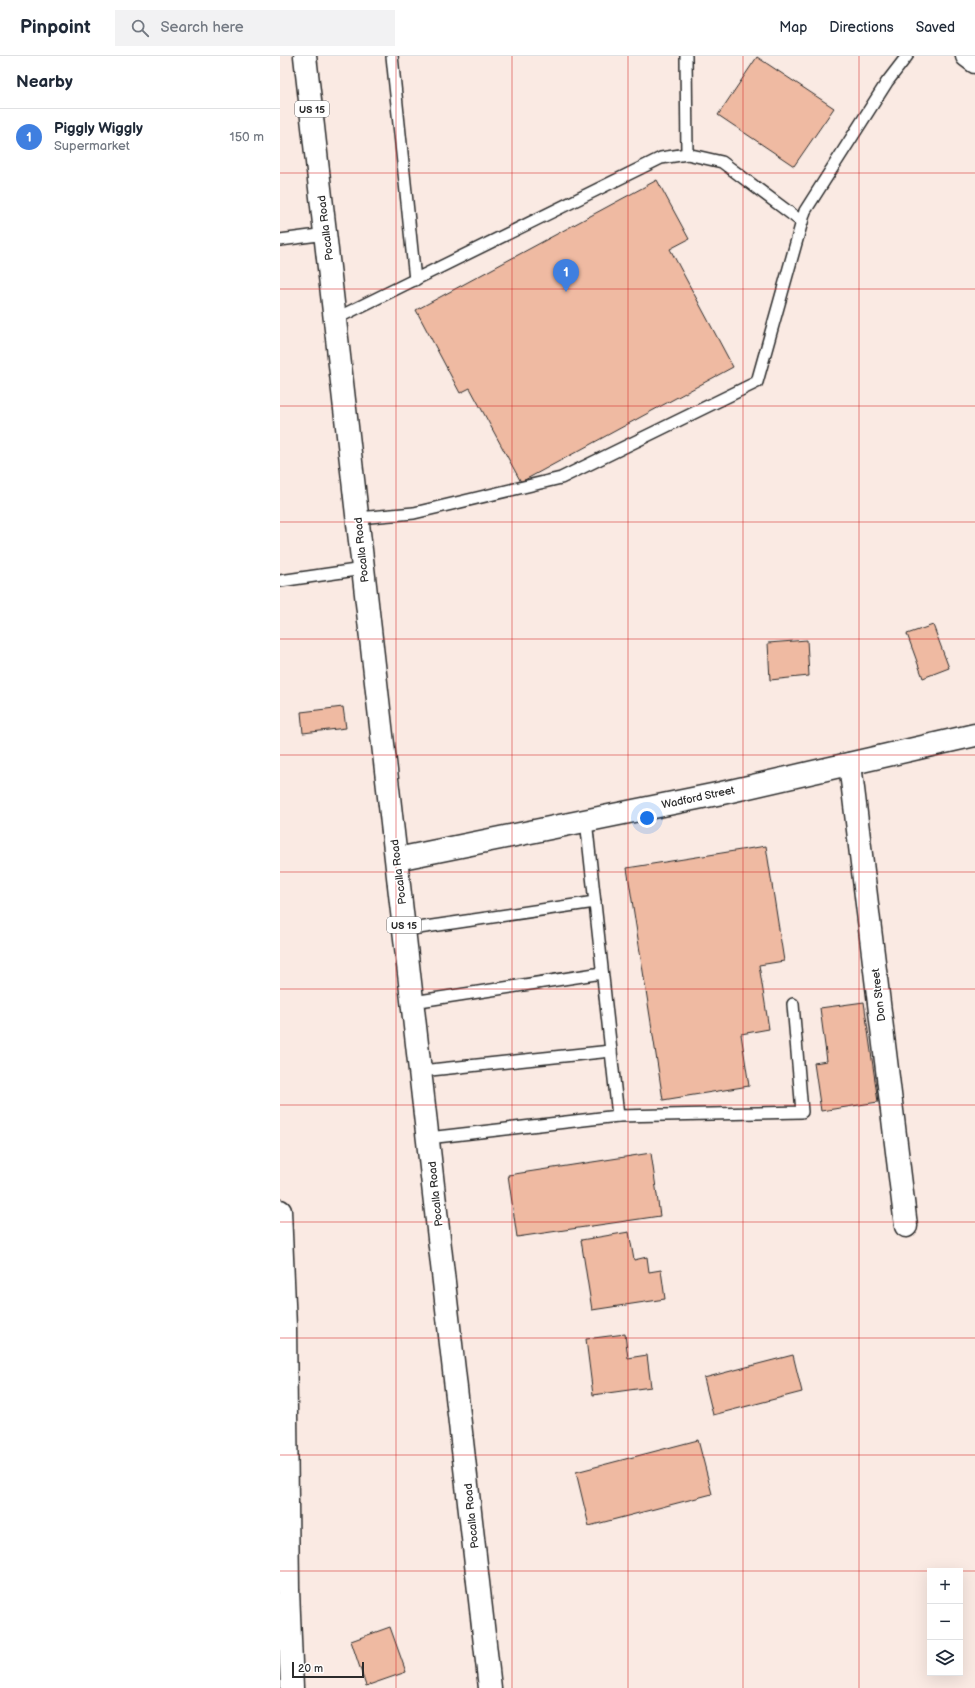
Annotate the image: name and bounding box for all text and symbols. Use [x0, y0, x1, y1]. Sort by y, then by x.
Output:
search box [115, 10, 395, 46]
text: Pinpoint [20, 16, 91, 39]
icon: search [129, 17, 151, 39]
text: Search here [161, 18, 244, 37]
text: Map [779, 19, 807, 36]
text: Directions [829, 19, 894, 36]
text: Saved [916, 19, 955, 36]
text: Nearby [16, 72, 73, 92]
road number: US 15 [295, 101, 329, 117]
text: Piggly Wiggly [54, 119, 143, 138]
text: 1 [26, 129, 32, 145]
text: 150 m [230, 129, 264, 145]
text: Supermarket [54, 138, 130, 154]
street label: Pocalla Road [315, 195, 336, 261]
pin: 1 [553, 259, 579, 292]
street label: Pocalla Road [352, 517, 371, 583]
street label: Wadford Street [660, 783, 736, 812]
your location [637, 808, 657, 828]
street label: Pocalla Road [388, 839, 409, 905]
road number: US 15 [387, 917, 421, 933]
street label: Don Street [869, 967, 888, 1022]
street label: Pocalla Road [426, 1161, 445, 1227]
street label: Pocalla Road [462, 1483, 481, 1549]
map controls [927, 1568, 963, 1676]
button: + [927, 1568, 963, 1604]
button: − [927, 1604, 963, 1640]
button: layers [927, 1640, 963, 1676]
scale bar [292, 1660, 364, 1679]
text: 20 m [298, 1662, 323, 1675]

